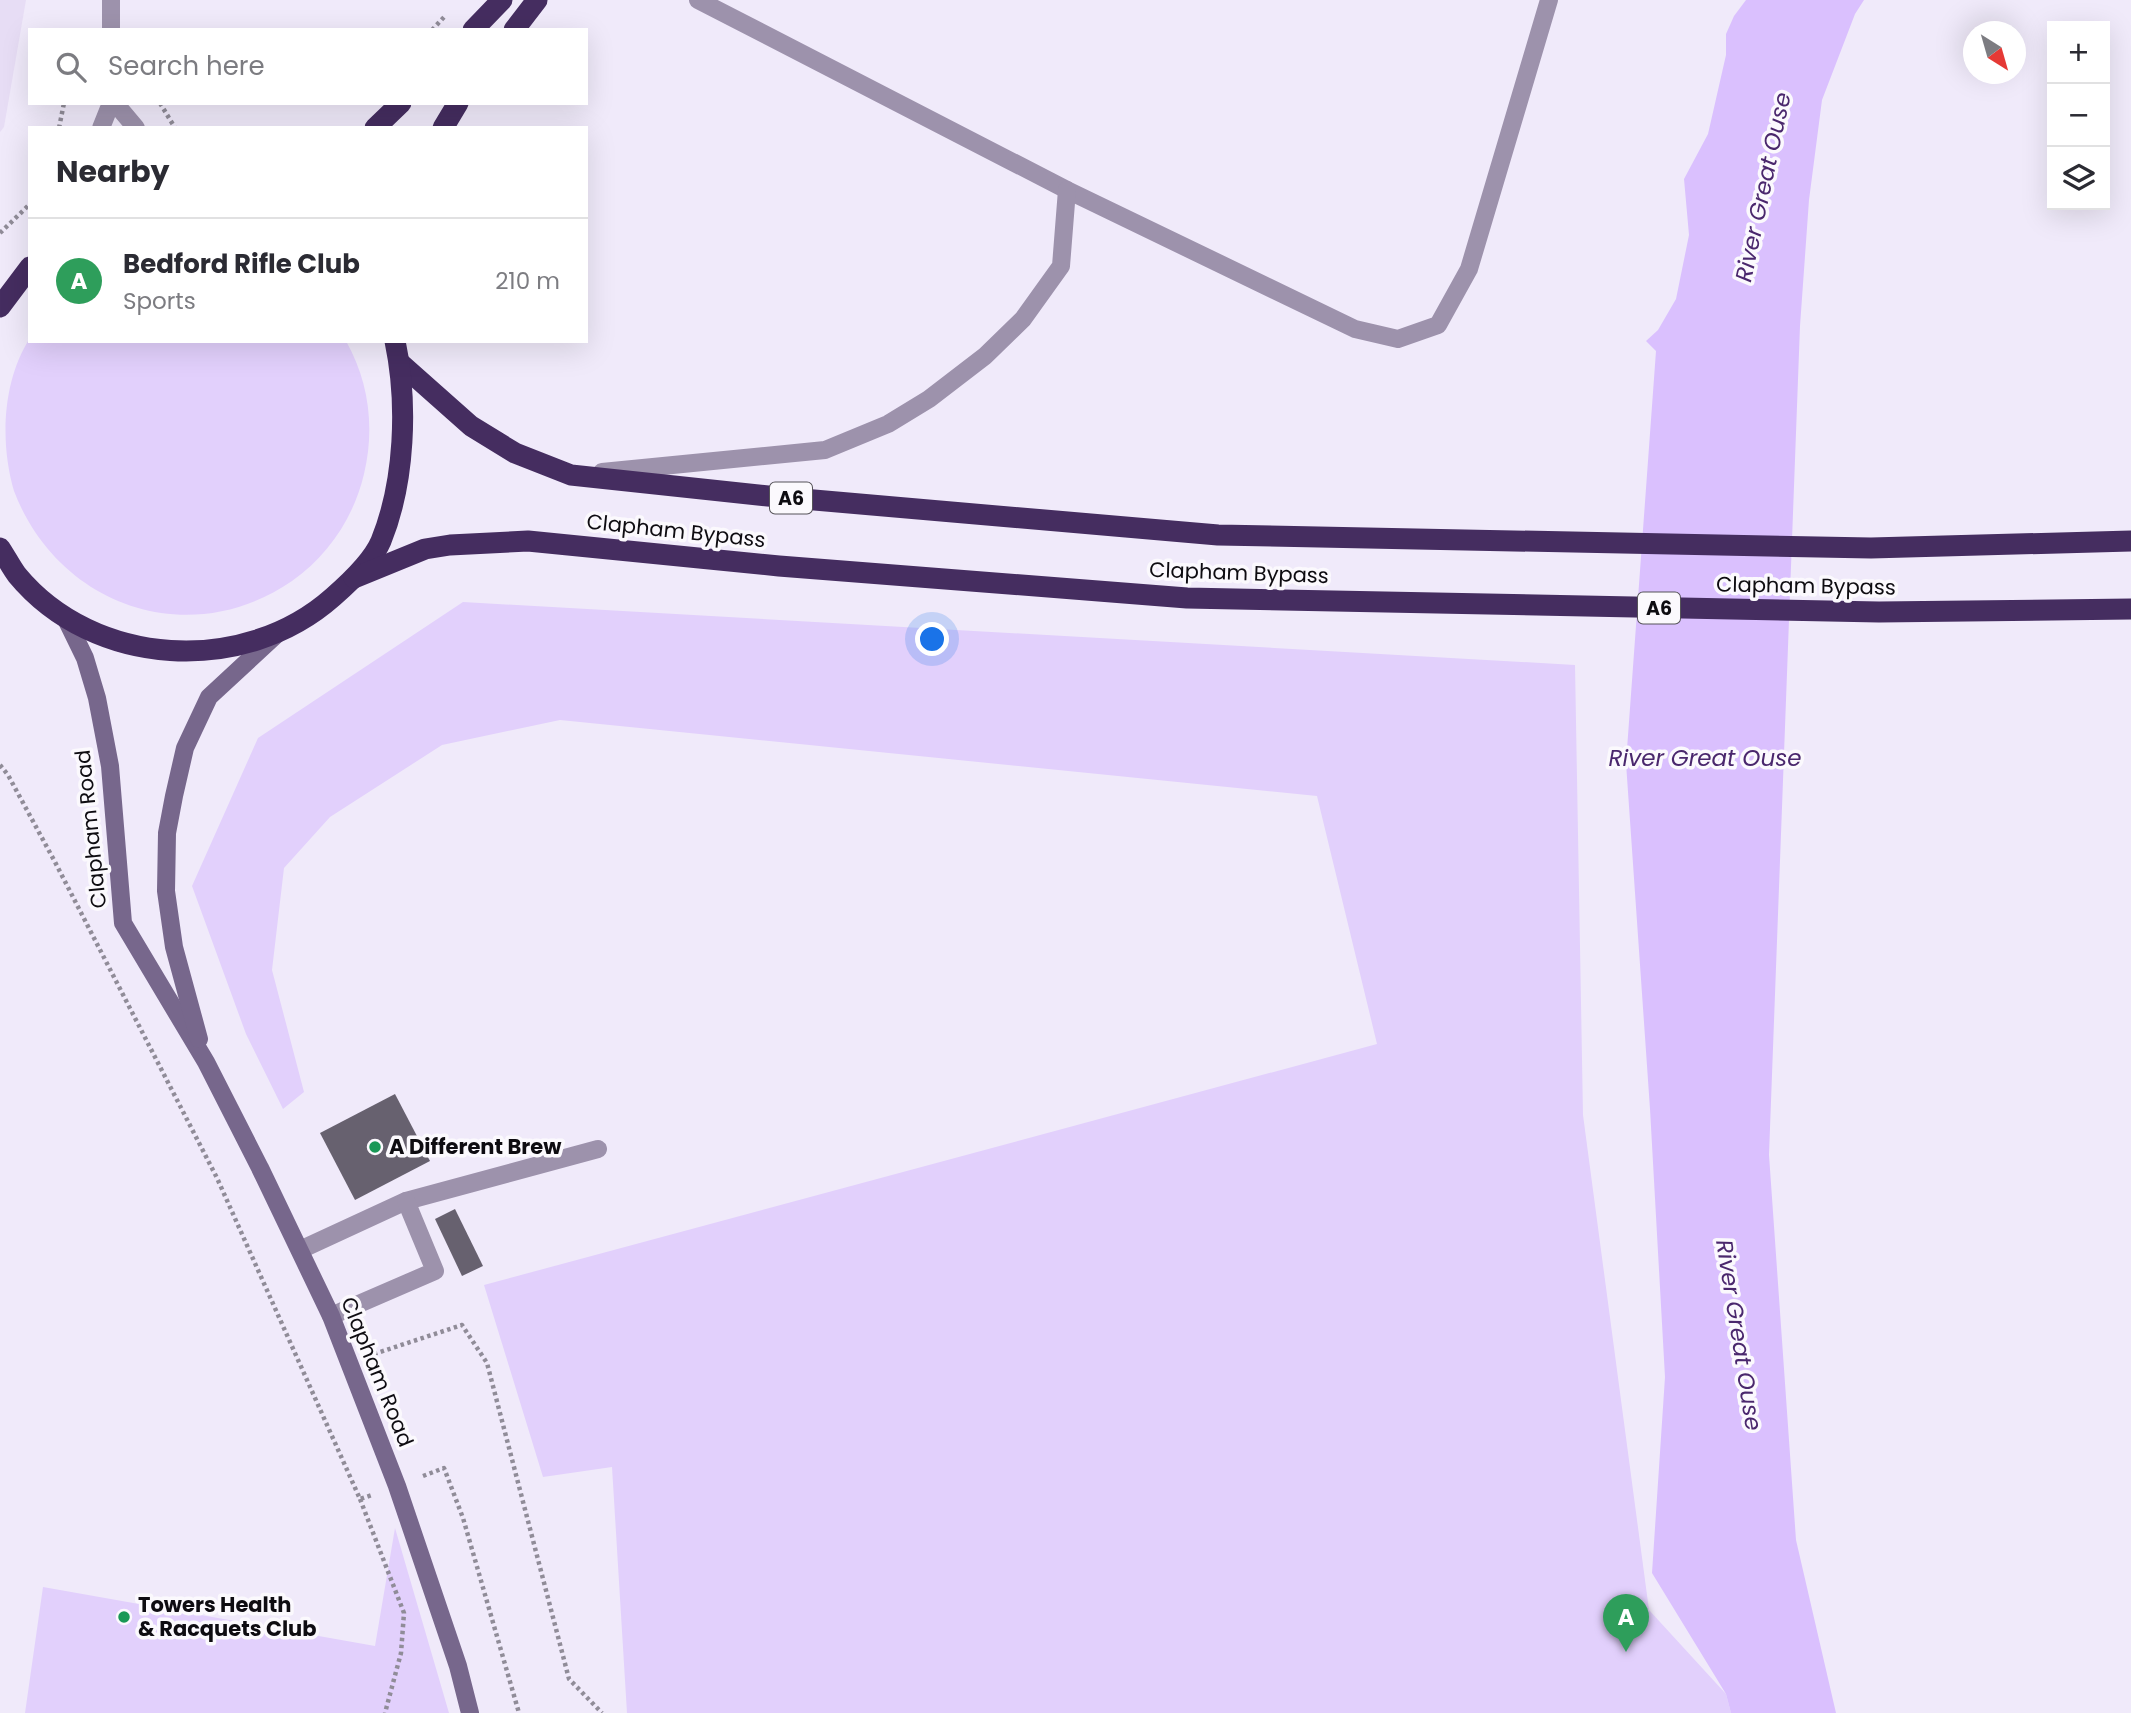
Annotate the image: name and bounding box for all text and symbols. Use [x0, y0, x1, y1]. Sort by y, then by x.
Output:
north arrow [1963, 21, 2026, 84]
map controls [2047, 21, 2110, 210]
button: + [2047, 21, 2110, 84]
search box [28, 28, 588, 105]
icon: search [52, 48, 90, 86]
text: Search here [108, 48, 265, 84]
button: − [2047, 84, 2110, 147]
water label: River Great Ouse [1727, 89, 1799, 285]
button: layers [2047, 147, 2110, 210]
text: Nearby [56, 150, 170, 193]
text: Bedford Rifle Club [123, 246, 360, 282]
text: A [71, 265, 87, 297]
text: 210 m [495, 265, 560, 297]
text: Sports [123, 285, 196, 317]
road number: A6 [770, 482, 812, 513]
street label: Clapham Bypass [585, 507, 767, 554]
street label: Clapham Bypass [1149, 555, 1329, 590]
street label: Clapham Bypass [1716, 569, 1896, 602]
road number: A6 [1638, 593, 1680, 624]
your location [915, 622, 949, 656]
water label: River Great Ouse [1609, 742, 1801, 774]
street label: Clapham Road [68, 748, 113, 910]
place label: A Different Brew [389, 1132, 562, 1161]
marker: A Different Brew [367, 1139, 383, 1155]
water label: River Great Ouse [1708, 1237, 1770, 1433]
street label: Clapham Road [334, 1293, 421, 1451]
place label: Towers Health & Racquets Club [138, 1590, 317, 1643]
pin: A [1603, 1594, 1649, 1652]
marker: Towers Health & Racquets Club [116, 1609, 132, 1625]

